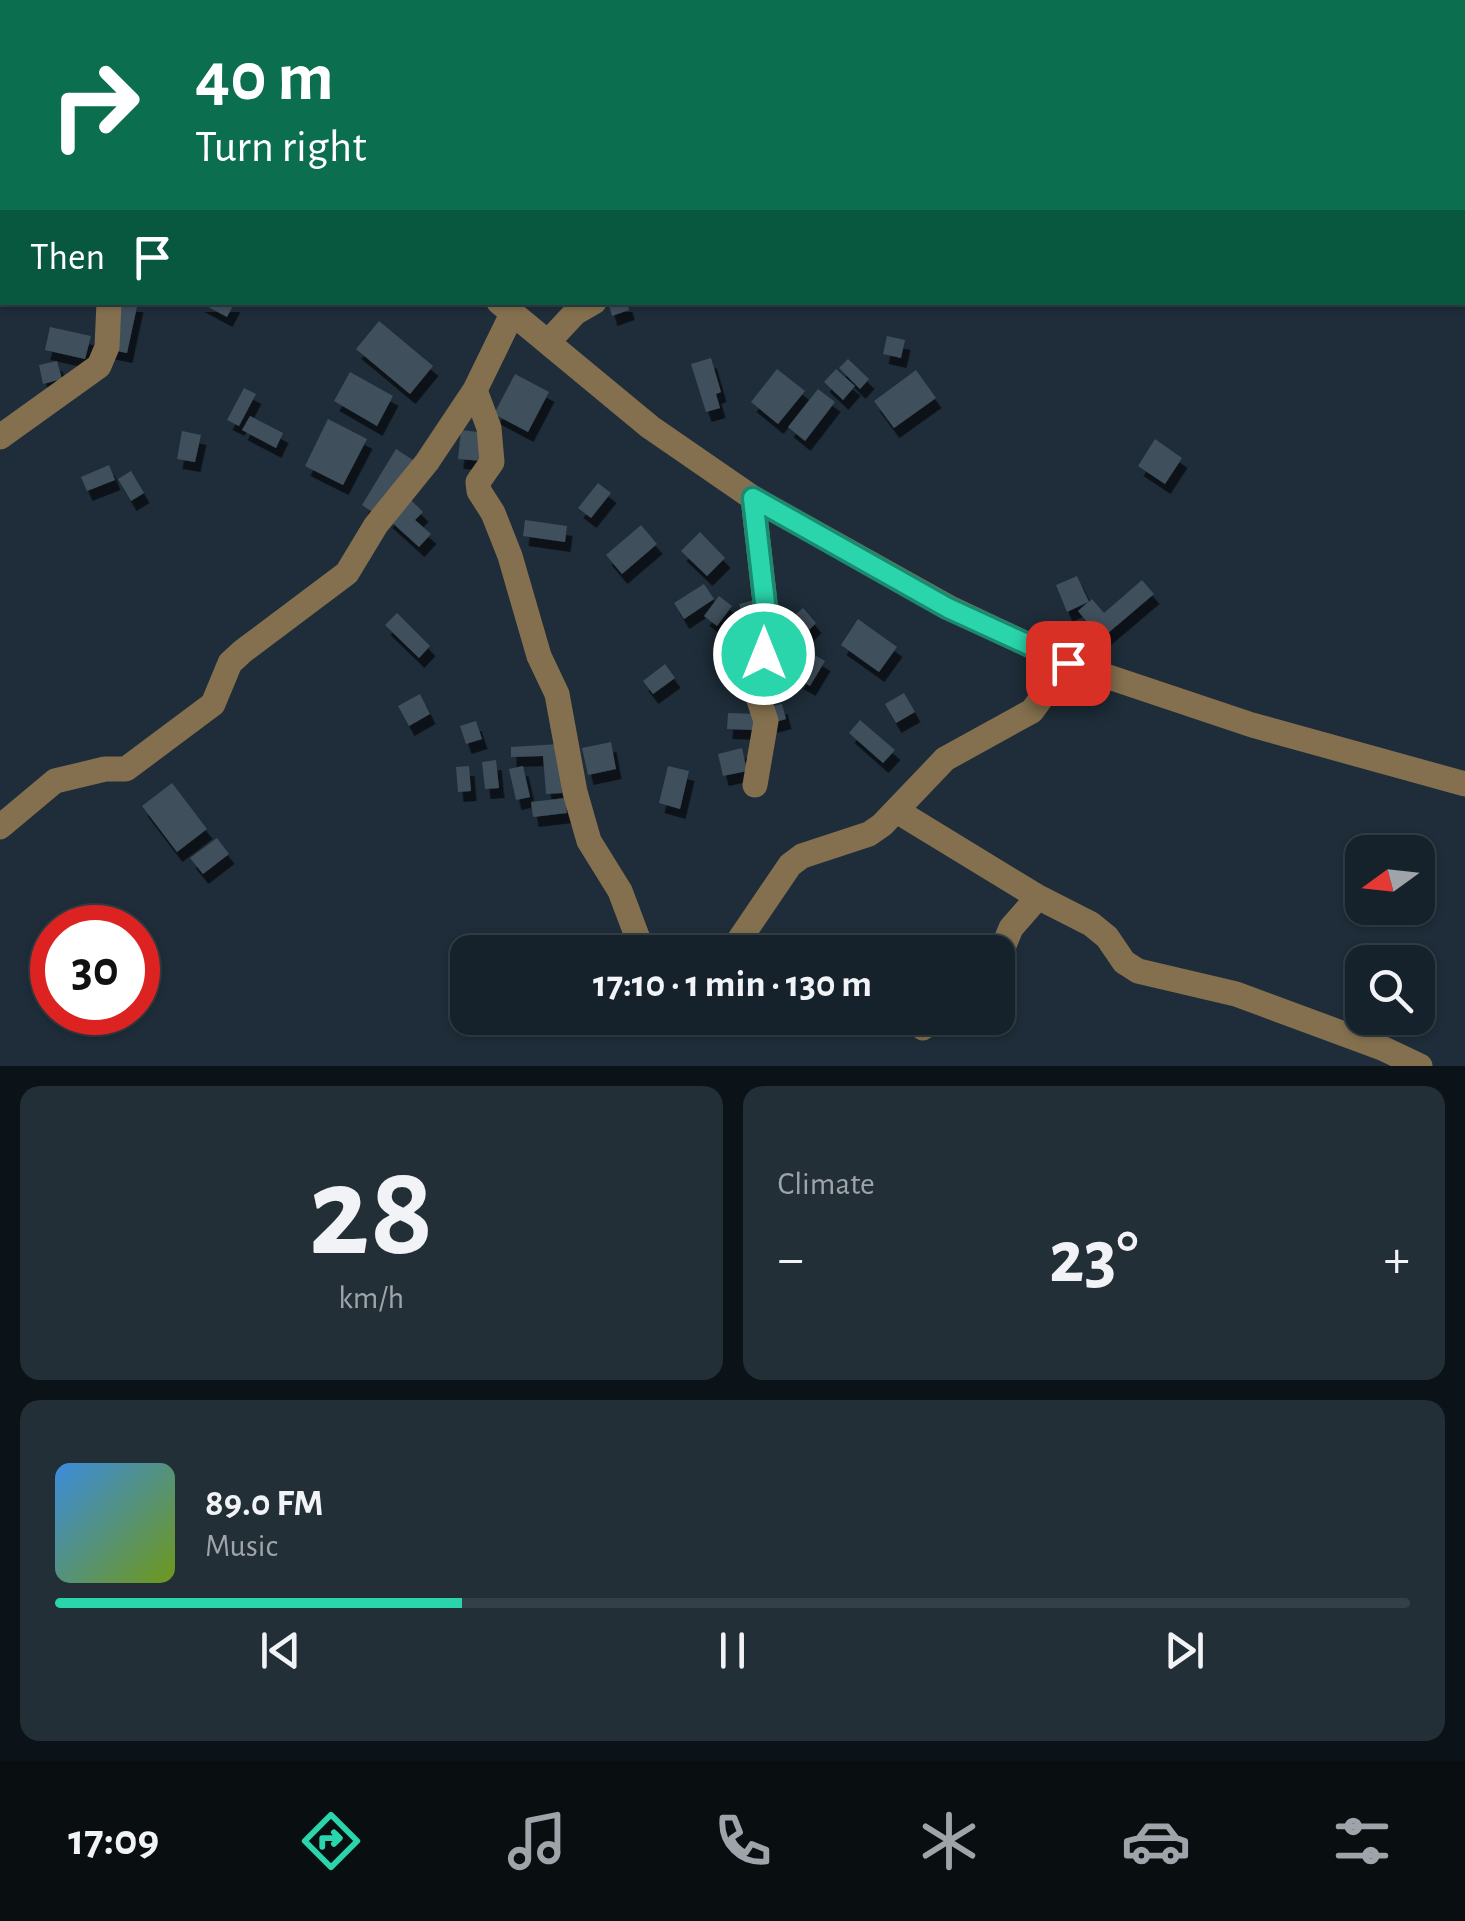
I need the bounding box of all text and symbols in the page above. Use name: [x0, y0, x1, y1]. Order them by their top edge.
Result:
icon: right: [30, 40, 160, 170]
text: 40 m: [195, 43, 334, 113]
text: Turn right: [195, 125, 367, 170]
icon: arrive: [125, 230, 180, 285]
text: Then: [30, 239, 105, 277]
position arrow: [712, 602, 816, 706]
pin: [1026, 621, 1111, 706]
icon: arrive: [1041, 636, 1096, 691]
north arrow: [1345, 835, 1435, 925]
map controls: [1345, 835, 1435, 1035]
speed limit sign: 30: [30, 905, 160, 1035]
button: search: [1345, 945, 1435, 1035]
text: 17:10 · 1 min · 130 m: [593, 966, 872, 1004]
text: 28: [309, 1149, 434, 1279]
text: Climate: [778, 1168, 875, 1200]
text: 23°: [1049, 1221, 1139, 1296]
text: −: [778, 1232, 804, 1287]
text: +: [1384, 1232, 1410, 1287]
text: km/h: [338, 1282, 404, 1314]
text: 89.0 FM: [205, 1485, 324, 1523]
text: Music: [205, 1530, 278, 1562]
icon: previous: [253, 1623, 308, 1678]
icon: pause: [705, 1623, 760, 1678]
icon: next: [1157, 1623, 1212, 1678]
icon: directions: [296, 1806, 366, 1876]
icon: music: [502, 1806, 572, 1876]
icon: phone: [708, 1806, 778, 1876]
icon: climate: [914, 1806, 984, 1876]
icon: car: [1121, 1806, 1191, 1876]
icon: filters: [1327, 1806, 1397, 1876]
text: 17:09: [68, 1818, 159, 1863]

